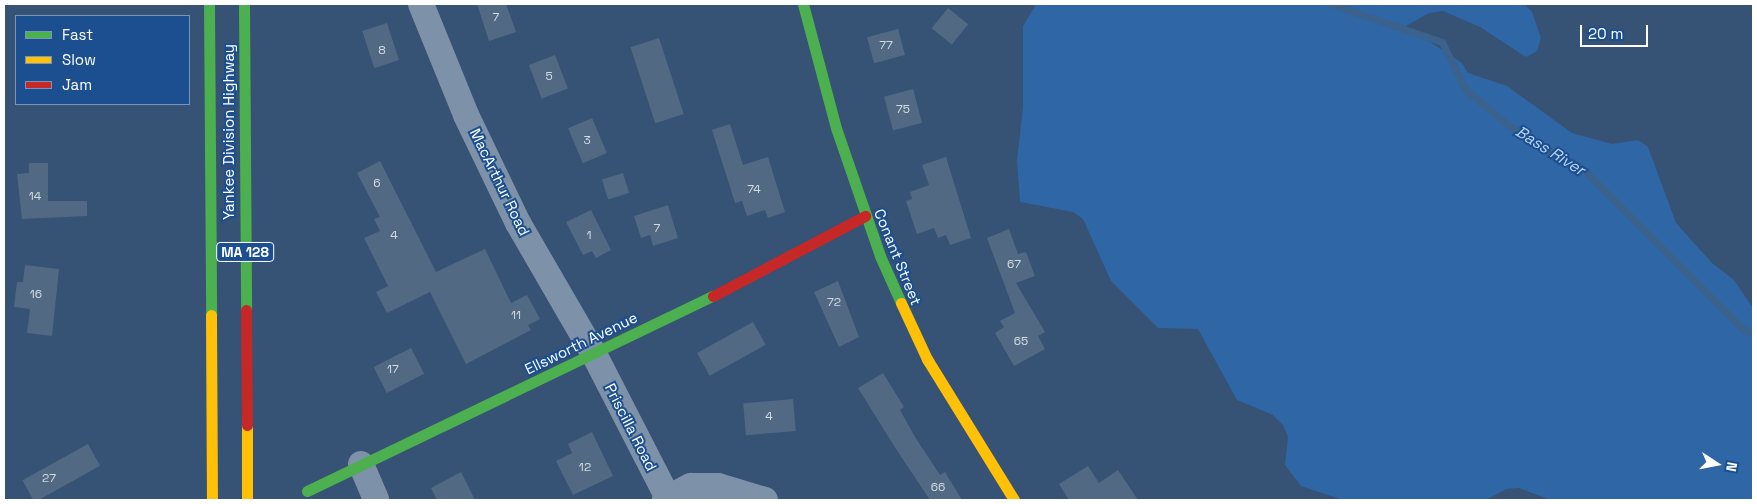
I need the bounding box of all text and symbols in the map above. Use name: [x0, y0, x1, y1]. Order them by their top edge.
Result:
house number: 7: [493, 11, 499, 25]
legend: [15, 15, 190, 105]
scale bar: [1582, 15, 1650, 47]
text: 20 m: [1588, 24, 1623, 43]
text: Fast: [62, 25, 93, 44]
house number: 77: [879, 39, 893, 53]
street label: Yankee Division Highway: [220, 44, 238, 220]
house number: 8: [378, 44, 386, 58]
text: Slow: [62, 50, 96, 69]
house number: 5: [545, 70, 553, 84]
text: Jam: [62, 75, 92, 94]
house number: 75: [896, 103, 910, 117]
water label: Bass River: [1512, 122, 1588, 180]
street label: MacArthur Road: [466, 125, 534, 239]
house number: 3: [583, 134, 591, 148]
house number: 6: [373, 177, 381, 191]
house number: 74: [747, 183, 761, 197]
house number: 14: [29, 190, 41, 204]
street label: Conant Street: [870, 206, 926, 308]
house number: 7: [654, 222, 660, 236]
house number: 4: [390, 229, 398, 243]
house number: 1: [586, 229, 592, 243]
road number: MA 128: [215, 240, 275, 264]
house number: 67: [1007, 258, 1021, 272]
house number: 16: [30, 288, 42, 302]
house number: 72: [827, 296, 841, 310]
street label: Ellsworth Avenue: [522, 308, 640, 378]
house number: 11: [511, 309, 521, 323]
house number: 65: [1014, 335, 1028, 349]
house number: 17: [387, 363, 399, 377]
street label: Priscilla Road: [601, 380, 661, 474]
house number: 4: [765, 410, 773, 424]
north arrow: [1692, 439, 1742, 489]
house number: 12: [579, 461, 591, 475]
text: N: [1722, 461, 1741, 473]
house number: 27: [42, 472, 56, 486]
house number: 66: [931, 481, 945, 495]

